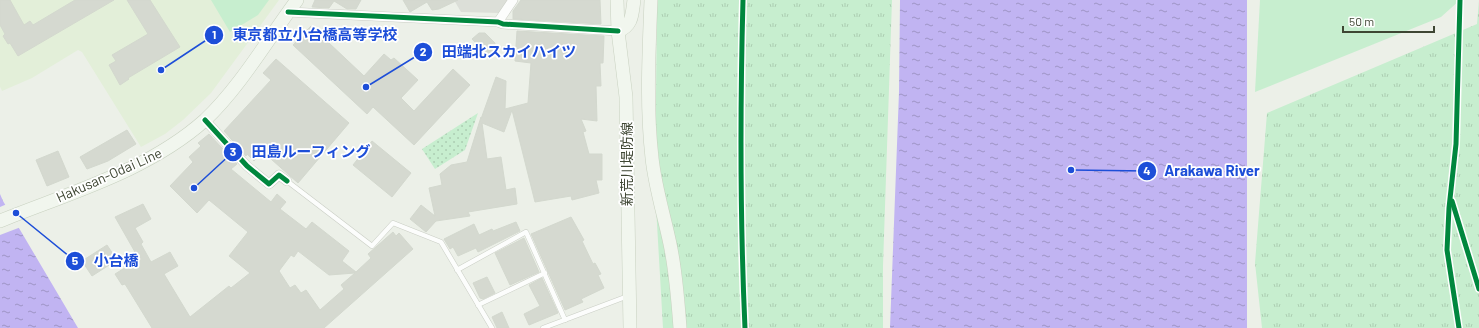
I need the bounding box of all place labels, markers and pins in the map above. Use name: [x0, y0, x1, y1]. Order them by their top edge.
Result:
callout: 東京都立小台橋高等学校: [204, 21, 405, 48]
callout: 田端北スカイハイツ: [413, 38, 584, 65]
callout: 田島ルーフィング: [223, 139, 379, 166]
callout: Arakawa River: [1137, 158, 1268, 185]
callout: 小台橋: [65, 248, 146, 275]

